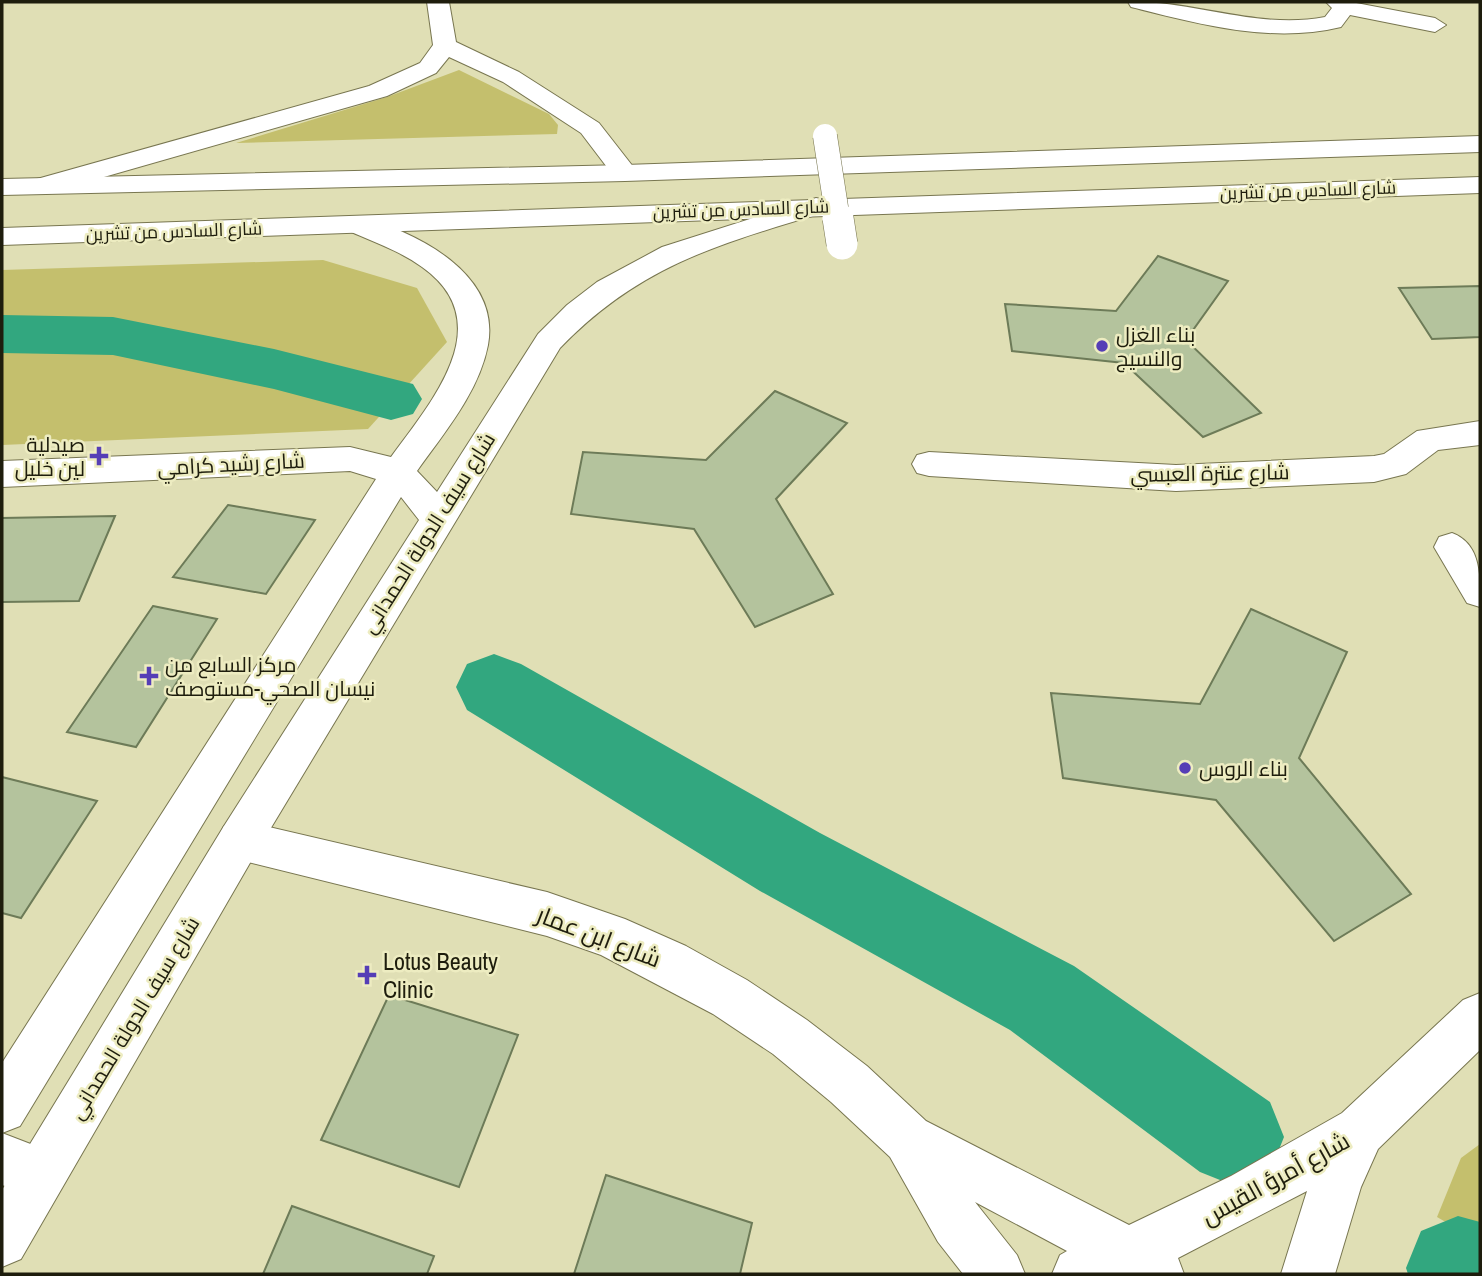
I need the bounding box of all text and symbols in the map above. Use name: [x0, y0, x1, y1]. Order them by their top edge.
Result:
street label: شارع السادس من تشرين: [1219, 174, 1397, 206]
street label: شارع السادس من تشرين: [652, 193, 830, 225]
street label: شارع السادس من تشرين: [85, 215, 263, 247]
place label: بناء الغزل والنسيج: [1116, 320, 1195, 373]
marker: بناء الغزل والنسيج: [1094, 338, 1110, 354]
street label: شارع سيف الدولة الحمداني: [354, 427, 503, 640]
place label: صيدلية لين خليل: [15, 430, 85, 483]
street label: شارع رشيد كرامي: [157, 446, 306, 484]
marker: صيدلية لين خليل: [91, 448, 107, 464]
street label: شارع عنترة العبسي: [1130, 457, 1290, 490]
place label: مركز السابع من نيسان الصحي-مستوصف: [165, 650, 375, 705]
marker: مركز السابع من نيسان الصحي-مستوصف: [139, 666, 159, 686]
place label: بناء الروس: [1199, 754, 1288, 783]
marker: بناء الروس: [1177, 760, 1193, 776]
street label: شارع ابن عمار: [530, 897, 666, 975]
street label: شارع سيف الدولة الحمداني: [62, 911, 208, 1126]
place label: Lotus Beauty Clinic: [383, 945, 498, 1005]
marker: Lotus Beauty Clinic: [357, 965, 377, 985]
street label: شارع أمرؤ القيس: [1195, 1124, 1355, 1233]

